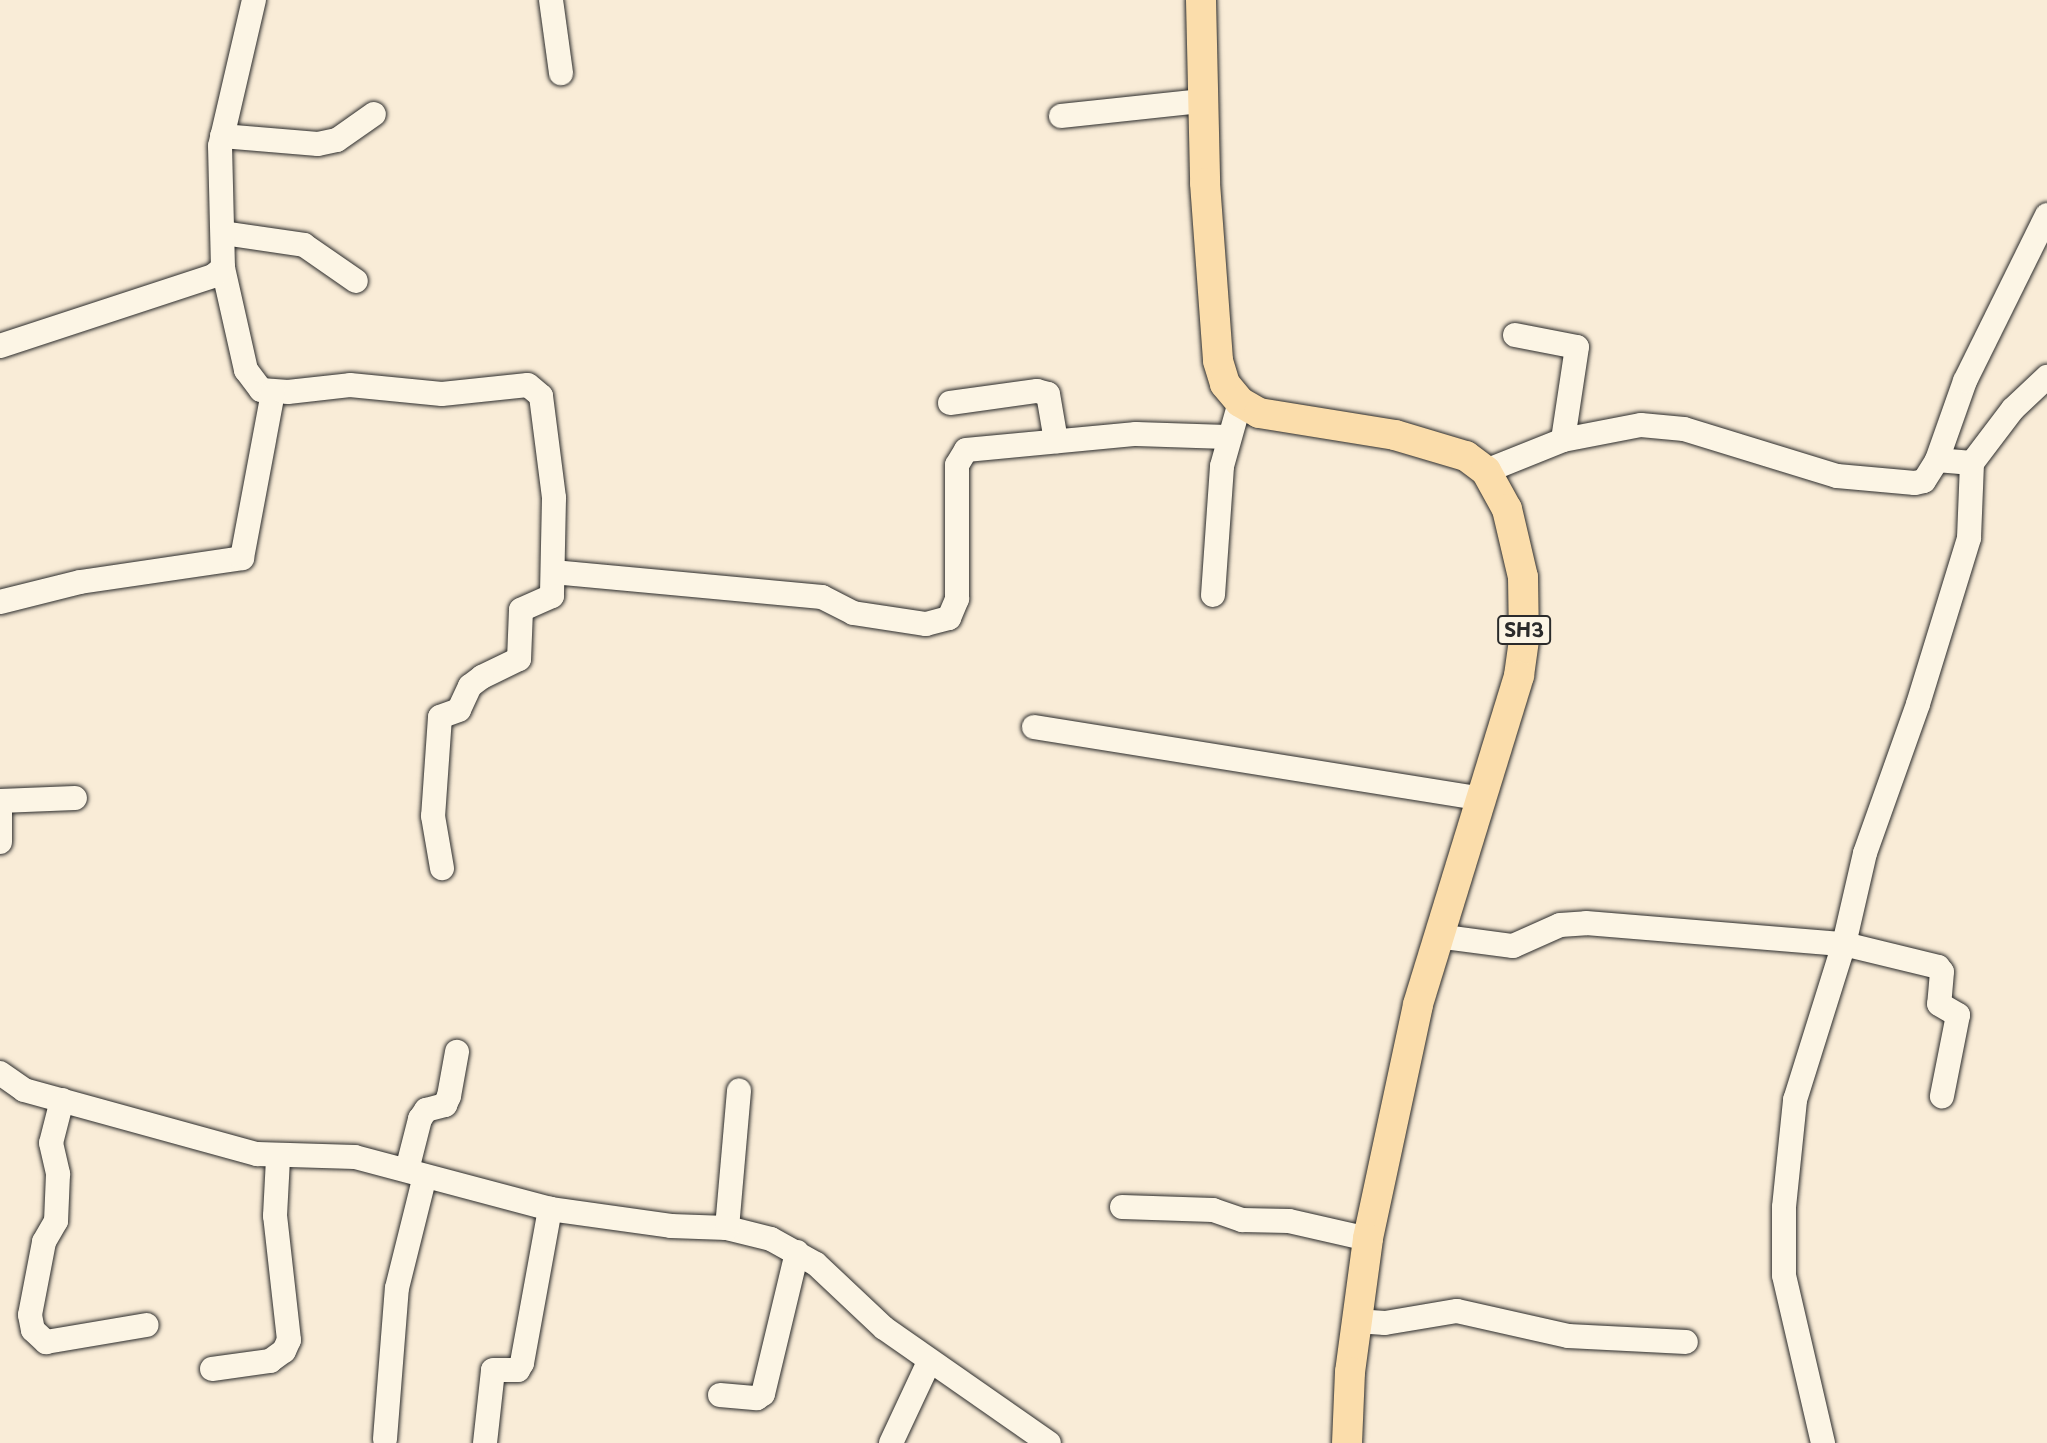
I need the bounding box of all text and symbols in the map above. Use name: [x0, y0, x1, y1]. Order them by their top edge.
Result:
road number: SH3: [1496, 614, 1552, 646]

